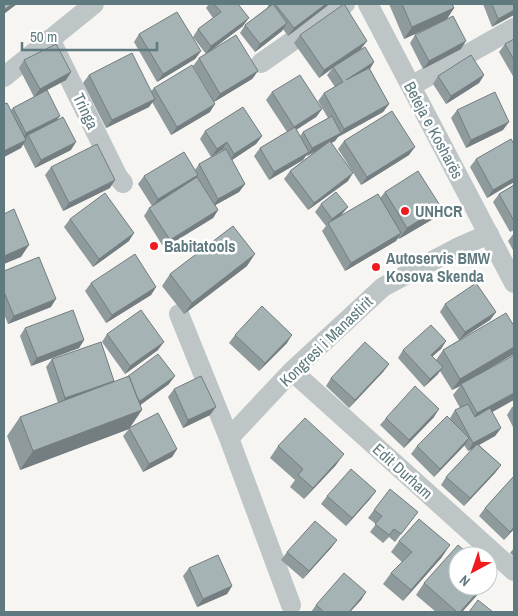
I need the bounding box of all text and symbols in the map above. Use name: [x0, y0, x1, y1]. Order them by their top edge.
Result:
scale bar: [22, 20, 158, 52]
text: 50 m: [30, 26, 57, 47]
street label: Beteja e Kosharës: [399, 78, 469, 182]
street label: Tringa: [68, 89, 104, 133]
place label: UNHCR: [415, 200, 463, 222]
marker: UNHCR: [399, 205, 411, 217]
place label: Babitatools: [164, 235, 235, 257]
marker: Babitatools: [148, 240, 160, 252]
place label: Autoservis BMW Kosova Skenda: [386, 247, 491, 287]
marker: Autoservis BMW Kosova Skenda: [370, 261, 382, 273]
street label: Kongresi i Manastirit: [275, 291, 378, 391]
street label: Edit Durham: [368, 438, 438, 504]
north arrow: [448, 546, 498, 596]
text: N: [456, 571, 474, 591]

